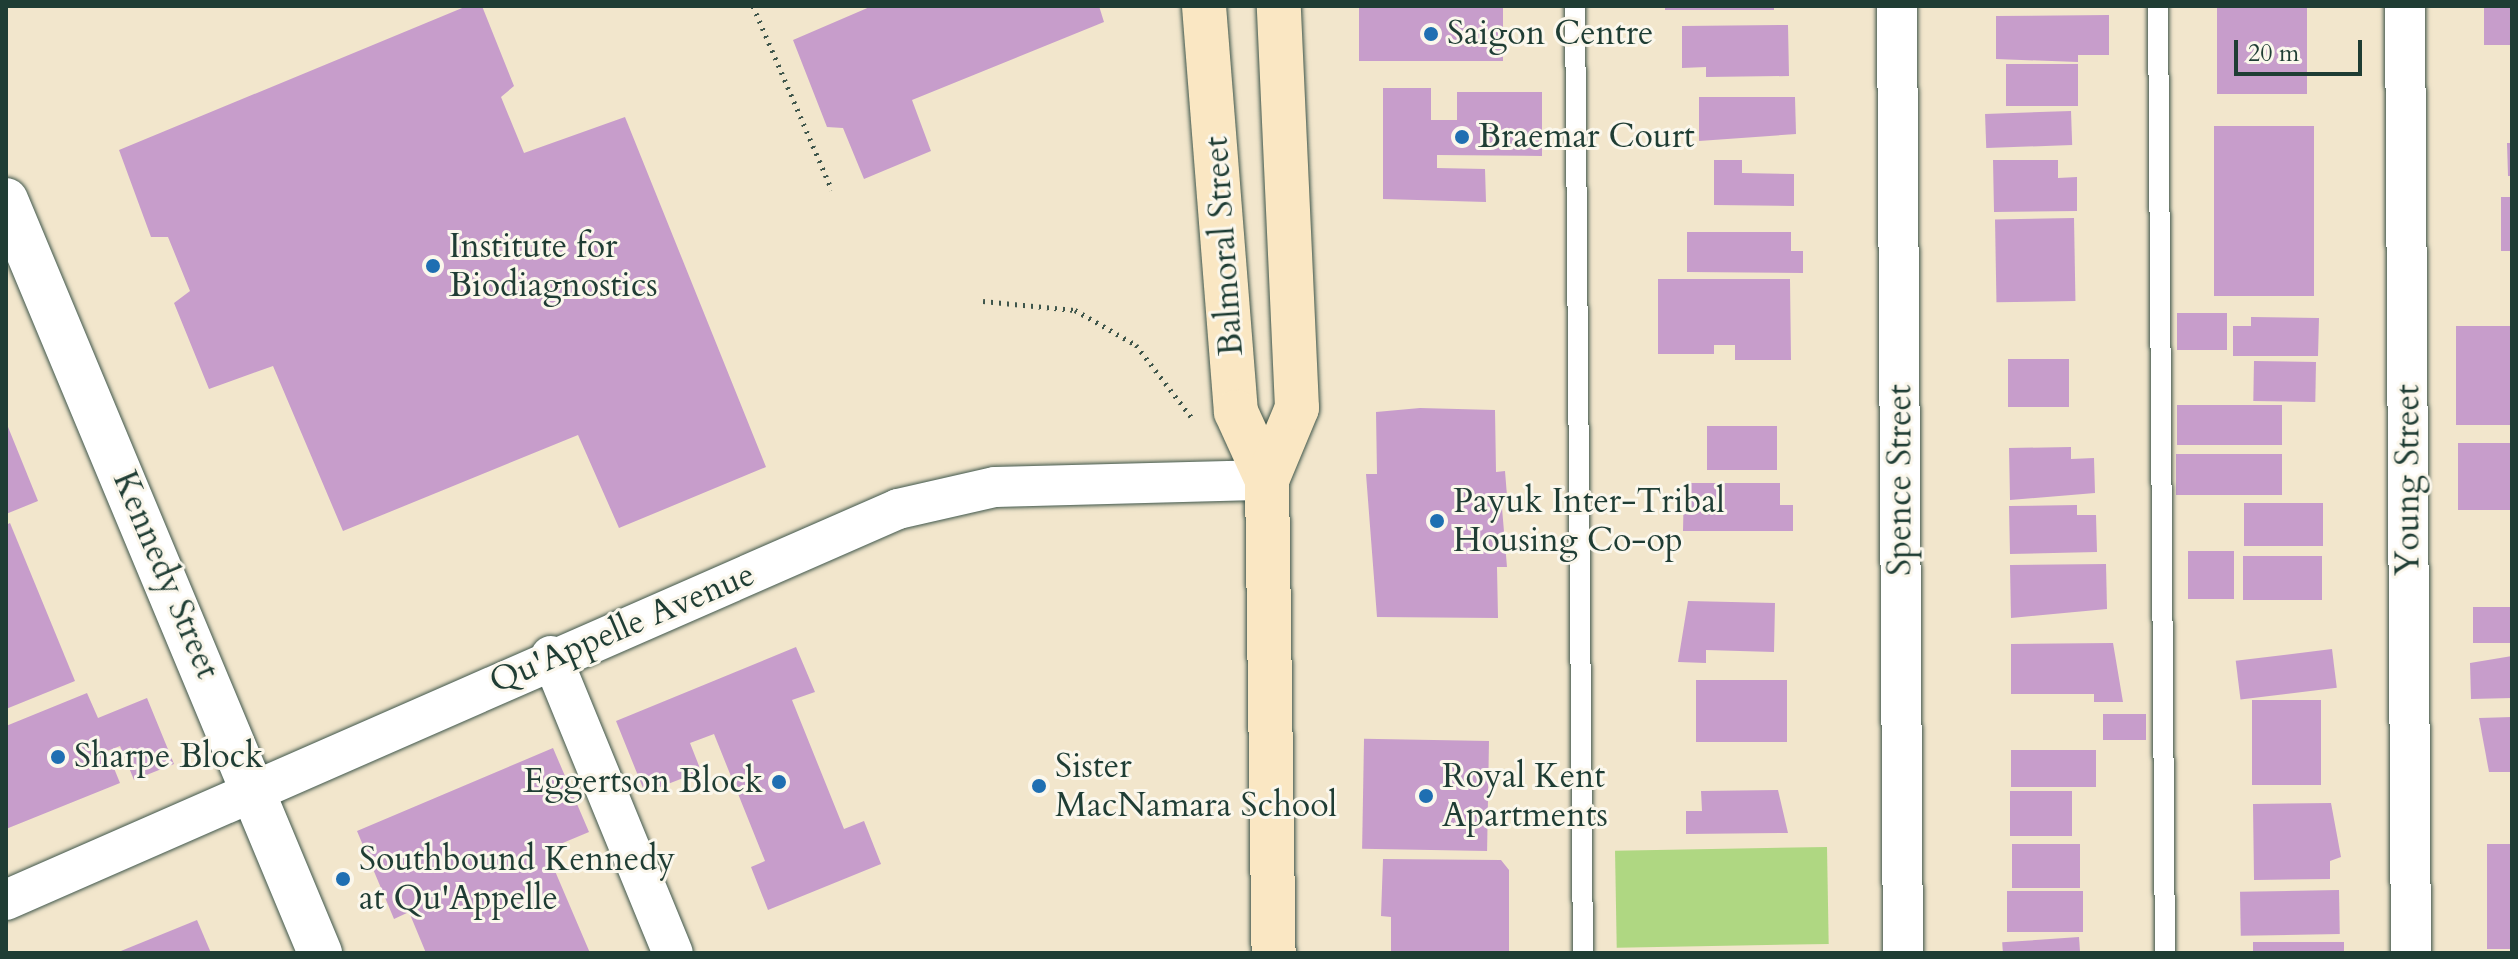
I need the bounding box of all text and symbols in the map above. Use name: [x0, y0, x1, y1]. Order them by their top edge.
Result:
place label: Saigon Centre: [1447, 14, 1654, 54]
scale bar: [2238, 24, 2366, 74]
marker: Saigon Centre: [1422, 25, 1440, 43]
text: 20 m: [2248, 37, 2299, 70]
place label: Braemar Court: [1478, 117, 1695, 157]
marker: Braemar Court: [1453, 128, 1471, 146]
street label: Balmoral Street: [1196, 135, 1252, 357]
place label: Institute for Biodiagnostics: [449, 226, 658, 306]
marker: Institute for Biodiagnostics: [424, 257, 442, 275]
street label: Spence Street: [1880, 384, 1920, 576]
street label: Young Street: [2388, 384, 2428, 576]
street label: Kennedy Street: [104, 465, 228, 685]
place label: Payuk Inter-Tribal Housing Co-op: [1453, 481, 1725, 560]
marker: Payuk Inter-Tribal Housing Co-op: [1428, 512, 1446, 530]
street label: Qu'Appelle Avenue: [483, 554, 761, 702]
place label: Sharpe Block: [74, 737, 263, 777]
place label: Sister MacNamara School: [1055, 746, 1337, 826]
marker: Sharpe Block: [49, 748, 67, 766]
place label: Royal Kent Apartments: [1442, 756, 1608, 836]
place label: Eggertson Block: [523, 762, 763, 802]
marker: Eggertson Block: [770, 773, 788, 791]
marker: Sister MacNamara School: [1030, 777, 1048, 795]
marker: Royal Kent Apartments: [1417, 787, 1435, 805]
place label: Southbound Kennedy at Qu'Appelle: [359, 839, 675, 918]
marker: Southbound Kennedy at Qu'Appelle: [334, 870, 352, 888]

